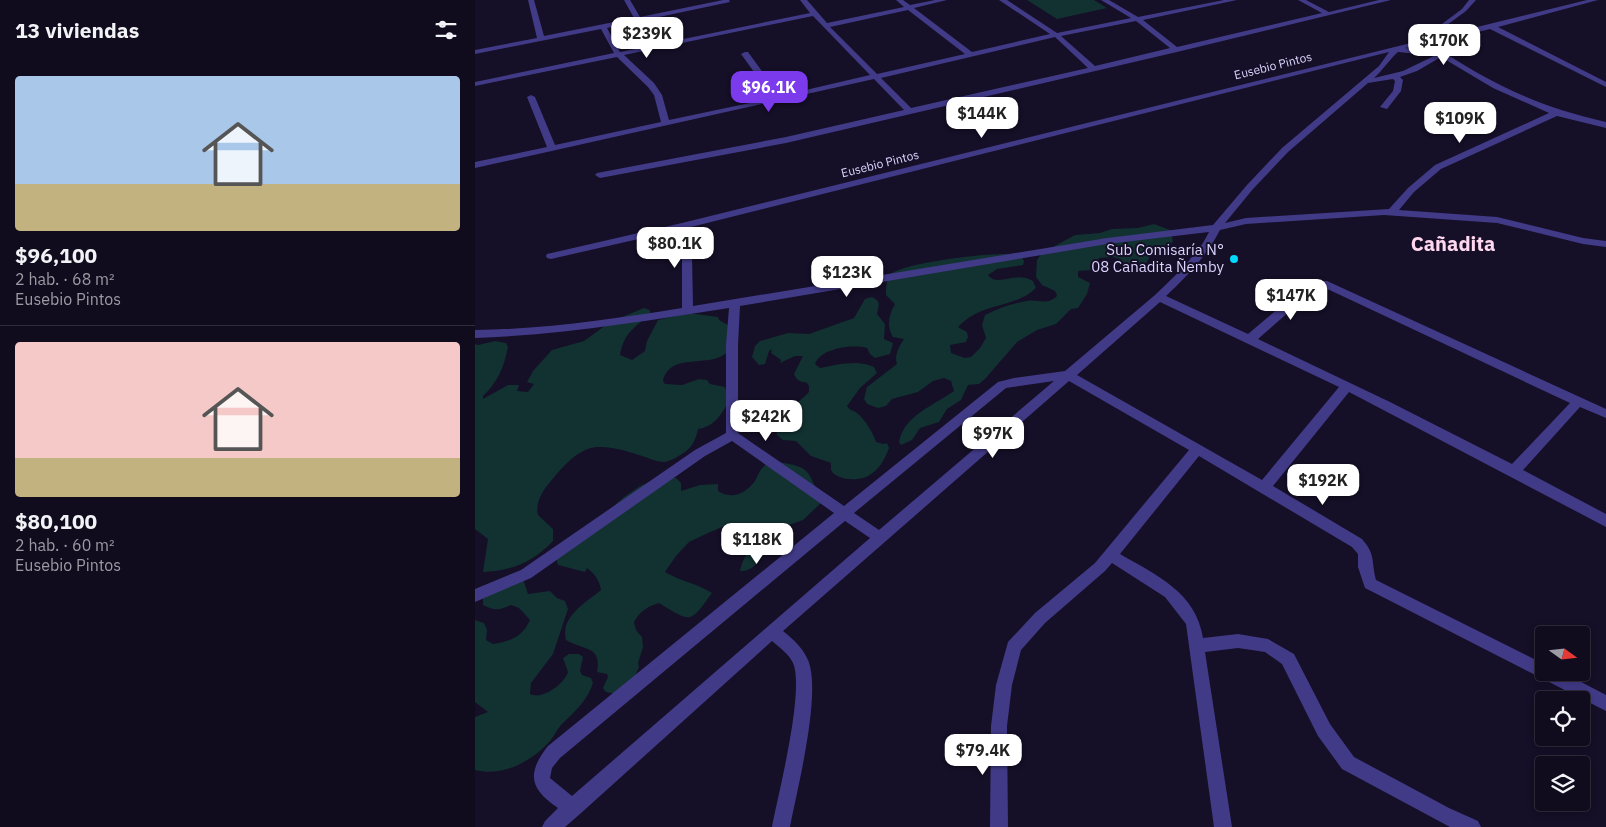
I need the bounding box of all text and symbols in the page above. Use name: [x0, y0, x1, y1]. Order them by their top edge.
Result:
text: 13 viviendas: [15, 16, 139, 44]
icon: filters: [432, 16, 460, 44]
pin: $239K: [612, 17, 682, 59]
text: $239K: [622, 23, 672, 43]
pin: $170K: [1409, 23, 1479, 66]
text: $170K: [1419, 30, 1469, 50]
street label: Eusebio Pintos: [1232, 49, 1313, 82]
pin: $96.1K: [728, 70, 810, 113]
text: $96.1K: [742, 77, 796, 97]
pin: $144K: [947, 96, 1017, 139]
pin: $109K: [1425, 102, 1495, 144]
text: $144K: [957, 103, 1007, 123]
text: $109K: [1435, 108, 1485, 128]
icon: home: [193, 109, 283, 199]
street label: Eusebio Pintos: [839, 147, 920, 180]
pin: $80.1K: [634, 226, 716, 269]
district label: Cañadita: [1411, 230, 1495, 257]
text: $80.1K: [648, 233, 702, 253]
place label: Sub Comisaría N° 08 Cañadita Ñemby: [1091, 240, 1225, 276]
text: $96,100: [15, 241, 97, 269]
marker: Sub Comisaría N° 08 Cañadita Ñemby: [1228, 253, 1240, 265]
pin: $123K: [812, 256, 882, 298]
text: $123K: [822, 262, 872, 282]
text: 2 hab. · 68 m²: [15, 269, 115, 289]
pin: $147K: [1256, 278, 1326, 321]
text: $147K: [1266, 285, 1316, 305]
text: Eusebio Pintos: [15, 289, 121, 309]
icon: home: [193, 374, 283, 464]
pin: $242K: [731, 400, 801, 442]
text: $242K: [741, 406, 791, 426]
pin: $97K: [963, 416, 1023, 459]
text: $97K: [973, 423, 1013, 443]
pin: $192K: [1288, 464, 1358, 506]
text: $192K: [1298, 470, 1348, 490]
text: $80,100: [15, 507, 97, 535]
pin: $118K: [722, 522, 792, 565]
text: $118K: [732, 529, 782, 549]
text: 2 hab. · 60 m²: [15, 535, 115, 555]
text: Eusebio Pintos: [15, 555, 121, 575]
north arrow: [1535, 626, 1590, 681]
map controls: [1535, 626, 1590, 811]
button: locate: [1535, 691, 1590, 746]
pin: $79.4K: [942, 734, 1024, 776]
text: $79.4K: [956, 740, 1010, 760]
button: layers: [1535, 756, 1590, 811]

